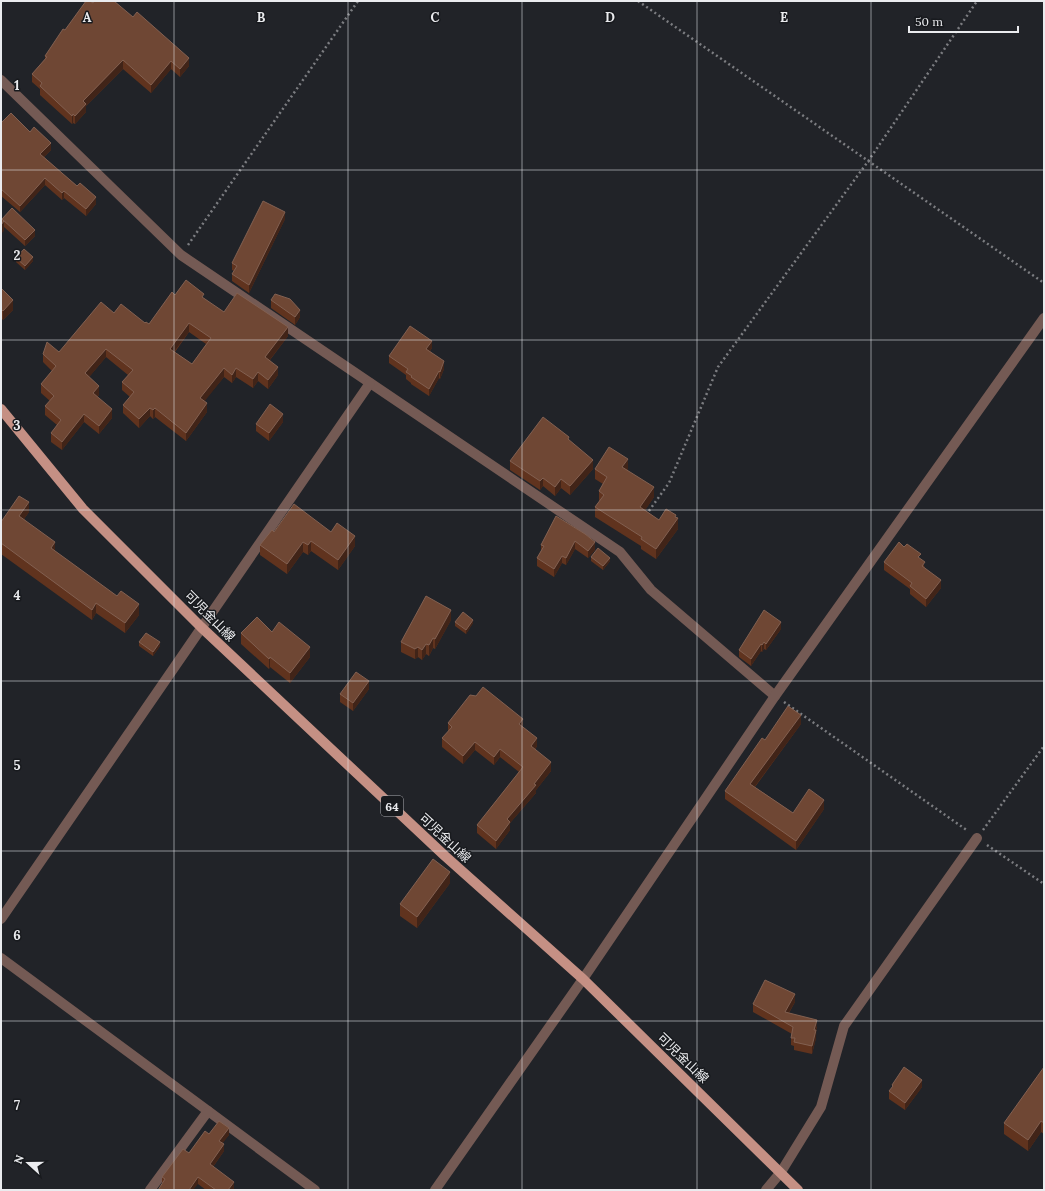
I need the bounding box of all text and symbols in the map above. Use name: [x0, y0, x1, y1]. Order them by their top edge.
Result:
scale bar: [909, 8, 1018, 34]
text: A: [83, 9, 92, 26]
text: B: [257, 9, 266, 26]
text: C: [431, 9, 440, 26]
text: D: [605, 9, 615, 26]
text: E: [780, 9, 788, 26]
text: 50 m: [915, 14, 943, 29]
text: 1: [14, 77, 20, 94]
text: 2: [14, 247, 21, 264]
text: 3: [13, 417, 21, 434]
text: 4: [13, 587, 21, 604]
street label: 可児金山線: [181, 587, 239, 645]
text: 5: [13, 757, 21, 774]
road number: 64: [381, 796, 403, 816]
street label: 可児金山線: [415, 810, 475, 866]
text: 6: [13, 927, 21, 944]
street label: 可児金山線: [654, 1029, 712, 1087]
text: 7: [14, 1097, 20, 1114]
north arrow: [8, 1143, 48, 1183]
text: N: [11, 1152, 27, 1166]

